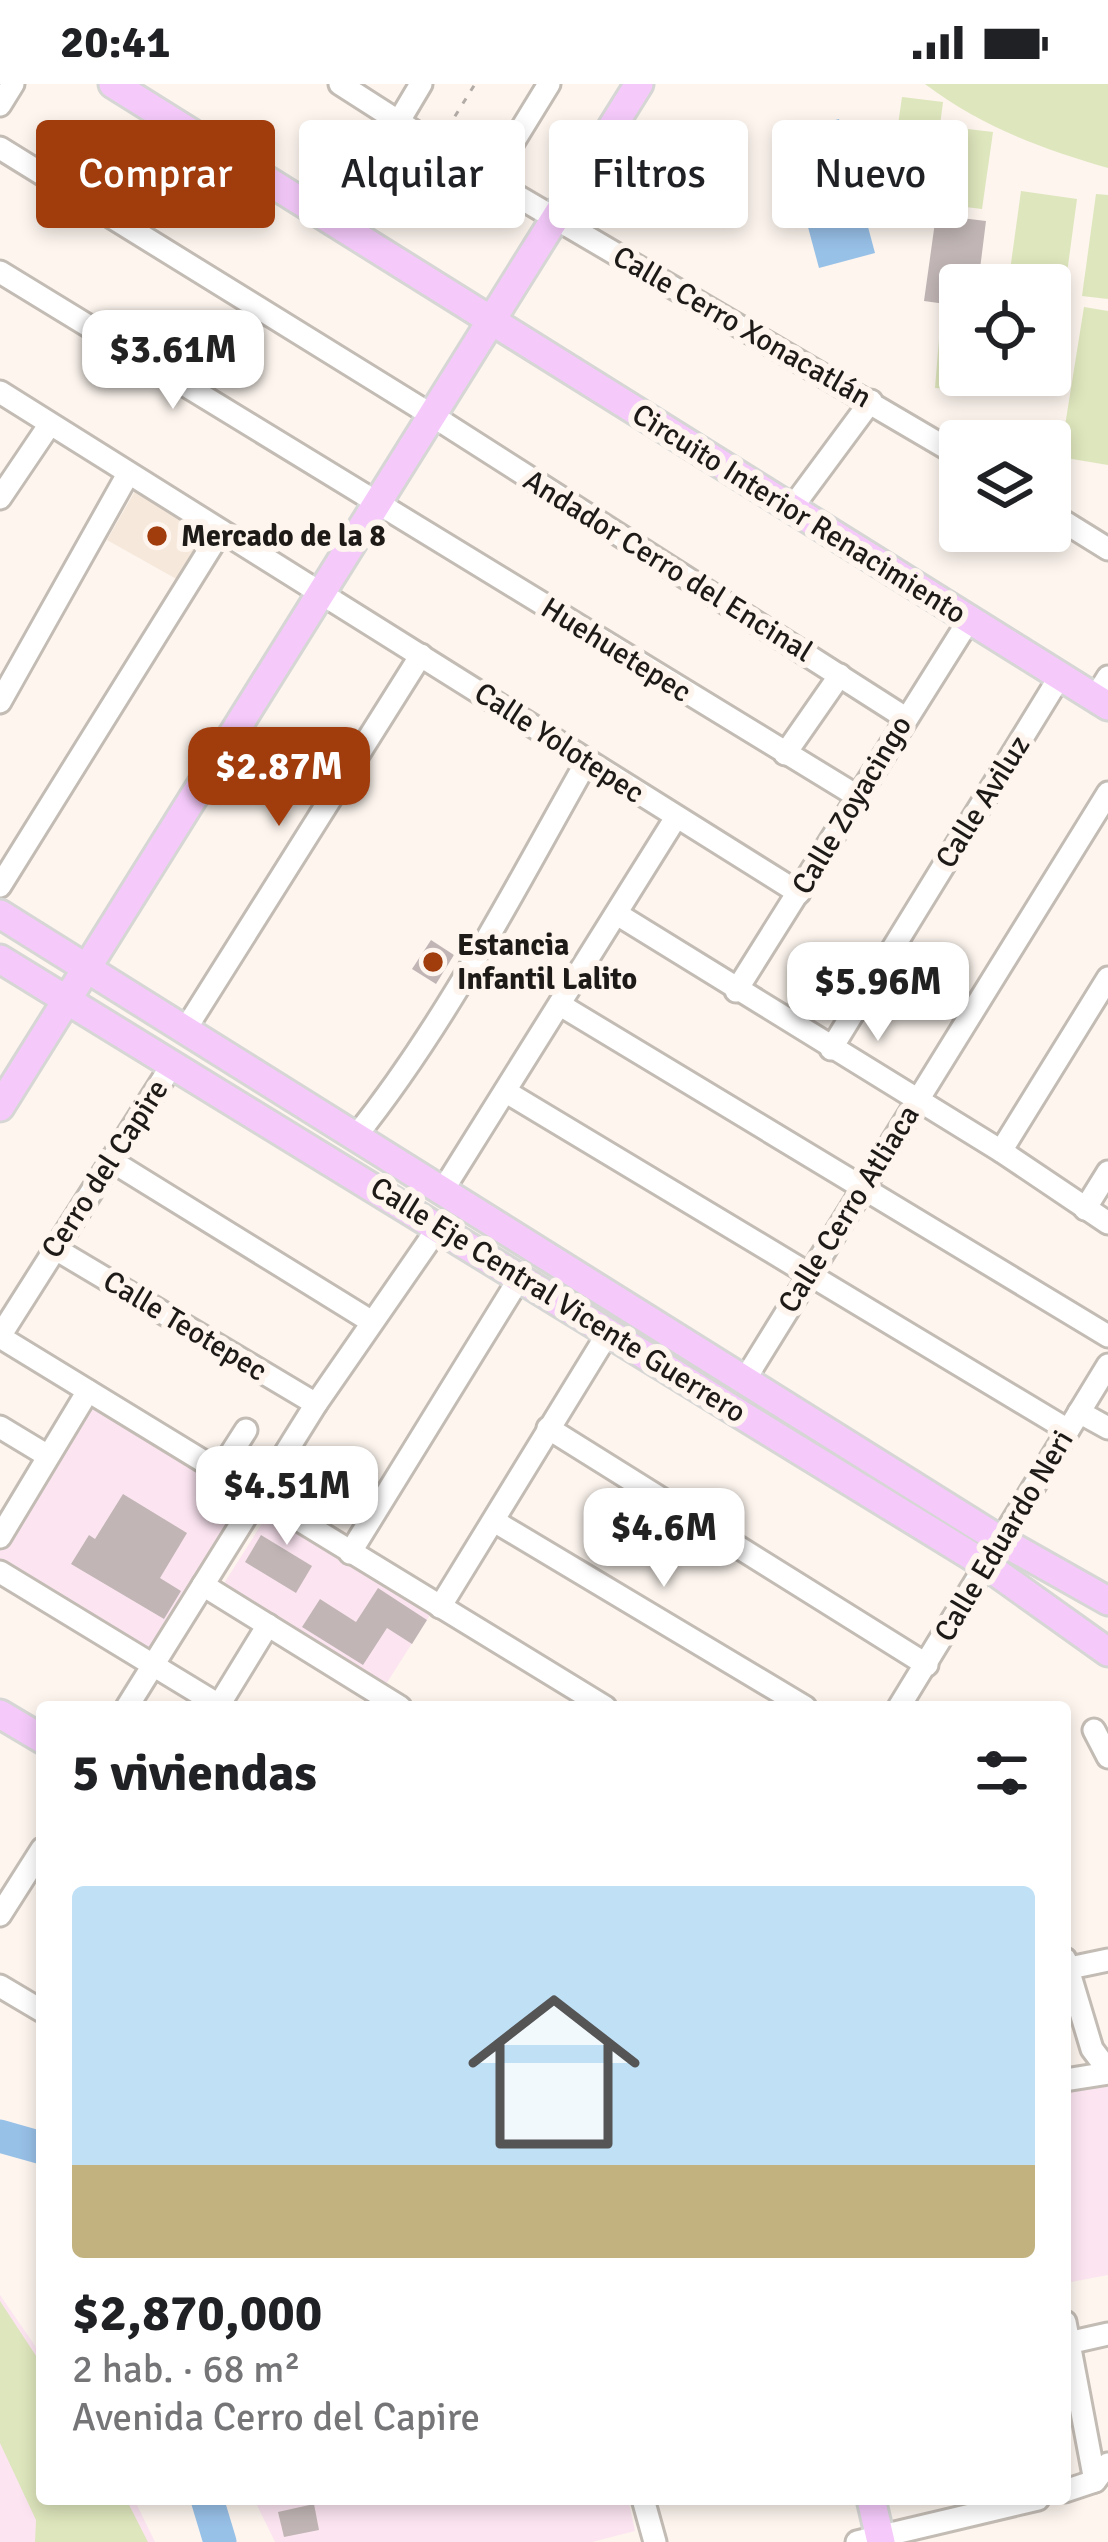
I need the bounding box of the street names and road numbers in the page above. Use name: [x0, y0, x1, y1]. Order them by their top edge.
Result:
street label: Calle Cerro Xonacatlán: [606, 238, 878, 416]
street label: Circuito Interior Renacimiento: [625, 396, 973, 632]
street label: Andador Cerro del Encinal: [517, 462, 819, 670]
street label: Huehuetepec: [534, 589, 698, 711]
street label: Calle Yolotepec: [467, 674, 651, 812]
street label: Calle Zoyacingo: [784, 709, 920, 901]
street label: Calle Aviluz: [928, 729, 1038, 875]
street label: Cerro del Capire: [34, 1073, 176, 1265]
street label: Calle Cerro Atliaca: [770, 1098, 928, 1320]
street label: Calle Eje Central Vicente Guerrero: [363, 1169, 753, 1431]
street label: Calle Teotepec: [96, 1263, 274, 1389]
street label: Calle Eduardo Neri: [926, 1424, 1082, 1648]

